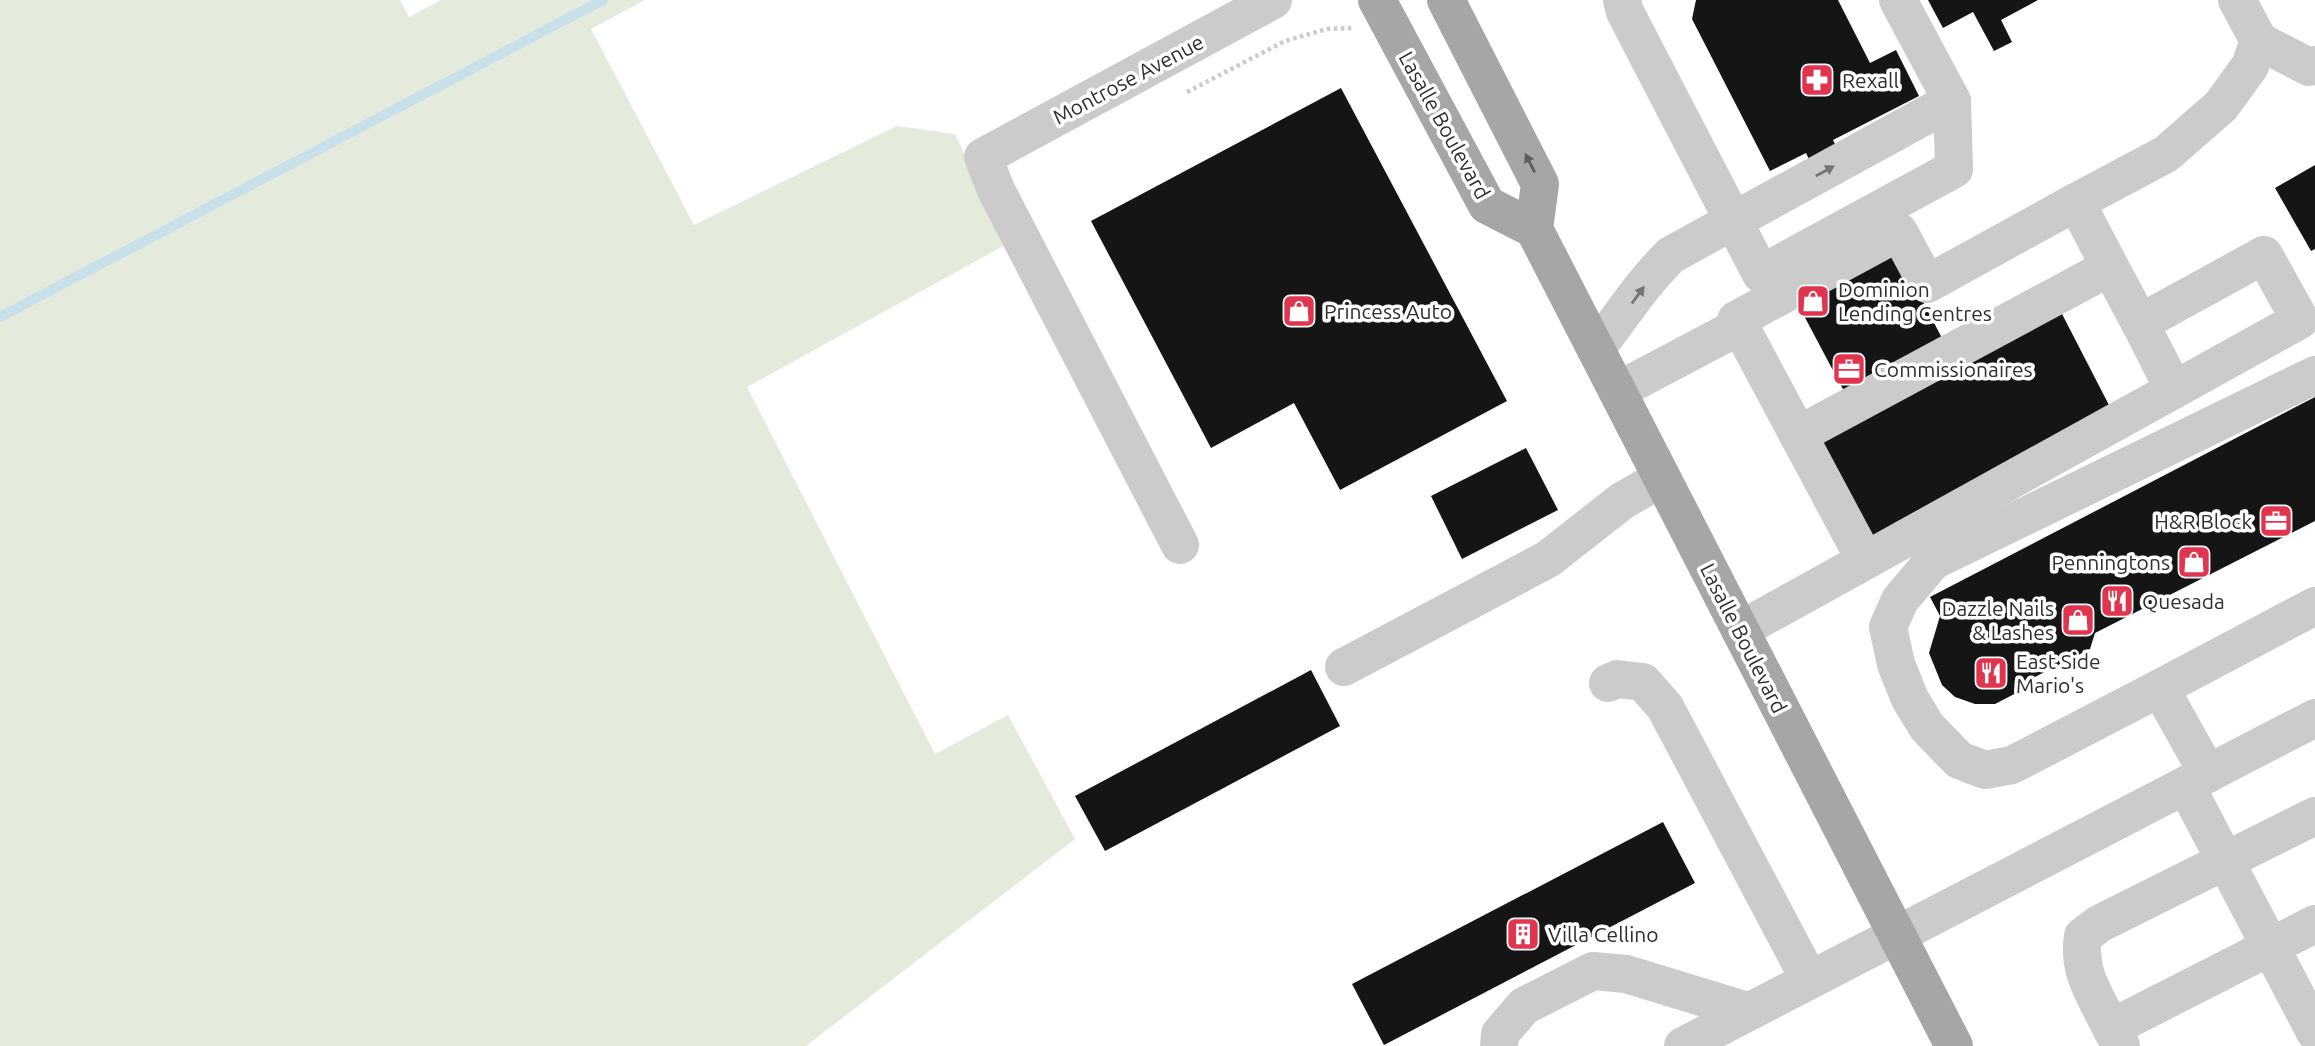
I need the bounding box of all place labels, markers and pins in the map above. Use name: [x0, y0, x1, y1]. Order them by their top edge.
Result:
pharmacy icon: Rexall: [1798, 61, 1836, 99]
place label: Rexall: [1842, 68, 1899, 92]
place label: Dominion Lending Centres: [1838, 277, 1992, 325]
shop icon: Dominion Lending Centres: [1794, 282, 1832, 320]
shop icon: Princess Auto: [1280, 292, 1318, 330]
place label: Princess Auto: [1324, 299, 1452, 323]
office icon: Commissionaires: [1830, 350, 1868, 388]
place label: Commissionaires: [1874, 357, 2033, 381]
office icon: H&R Block: [2257, 502, 2295, 540]
place label: H&R Block: [2154, 509, 2252, 533]
shop icon: Penningtons: [2175, 543, 2213, 581]
place label: Penningtons: [2052, 550, 2170, 574]
restaurant icon: Quesada: [2098, 582, 2136, 620]
place label: Quesada: [2142, 589, 2225, 613]
place label: Dazzle Nails & Lashes: [1942, 596, 2054, 644]
shop icon: Dazzle Nails & Lashes: [2059, 601, 2097, 639]
place label: East Side Mario's: [2016, 649, 2101, 697]
restaurant icon: East Side Mario's: [1972, 654, 2010, 692]
building icon: Villa Cellino: [1504, 915, 1542, 953]
place label: Villa Cellino: [1548, 922, 1659, 946]

